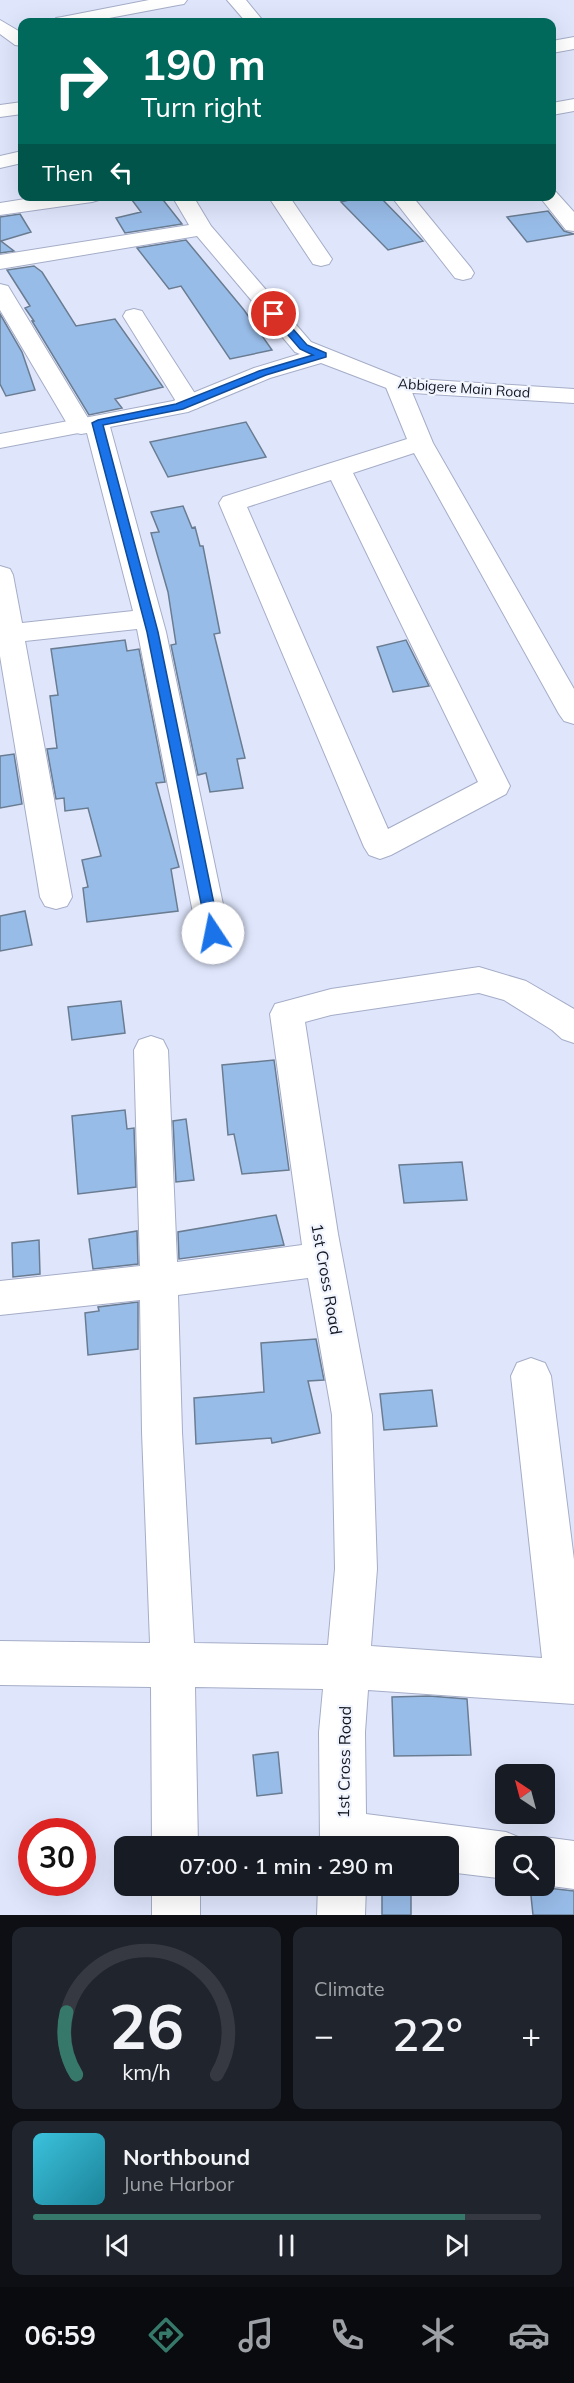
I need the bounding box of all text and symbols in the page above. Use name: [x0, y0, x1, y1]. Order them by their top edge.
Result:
text: 190 m: [141, 38, 266, 91]
icon: right: [42, 42, 120, 120]
text: Turn right: [141, 90, 261, 124]
icon: left: [105, 156, 138, 189]
text: Then: [42, 159, 93, 187]
pin: [248, 288, 299, 339]
icon: arrive: [257, 297, 290, 330]
street label: Abbigere Main Road: [397, 374, 531, 402]
position arrow: [181, 901, 245, 965]
street label: 1st Cross Road: [307, 1222, 347, 1336]
street label: 1st Cross Road: [333, 1706, 355, 1818]
north arrow: [495, 1764, 555, 1824]
map controls: [495, 1764, 555, 1896]
speed limit sign: 30: [18, 1818, 96, 1896]
button: search: [495, 1836, 555, 1896]
text: 07:00 · 1 min · 290 m: [179, 1852, 394, 1880]
text: Climate: [314, 1976, 385, 2001]
text: 26: [109, 1986, 184, 2065]
text: 22°: [392, 2006, 463, 2062]
text: −: [314, 2014, 334, 2055]
text: +: [521, 2014, 541, 2055]
text: km/h: [122, 2058, 171, 2085]
text: Northbound: [123, 2143, 250, 2171]
text: June Harbor: [123, 2171, 234, 2196]
icon: previous: [101, 2229, 134, 2262]
icon: pause: [270, 2229, 303, 2262]
icon: next: [440, 2229, 473, 2262]
icon: directions: [145, 2314, 187, 2356]
icon: music: [235, 2314, 277, 2356]
icon: phone: [326, 2314, 368, 2356]
icon: climate: [417, 2314, 459, 2356]
icon: car: [508, 2314, 550, 2356]
text: 06:59: [24, 2318, 96, 2352]

